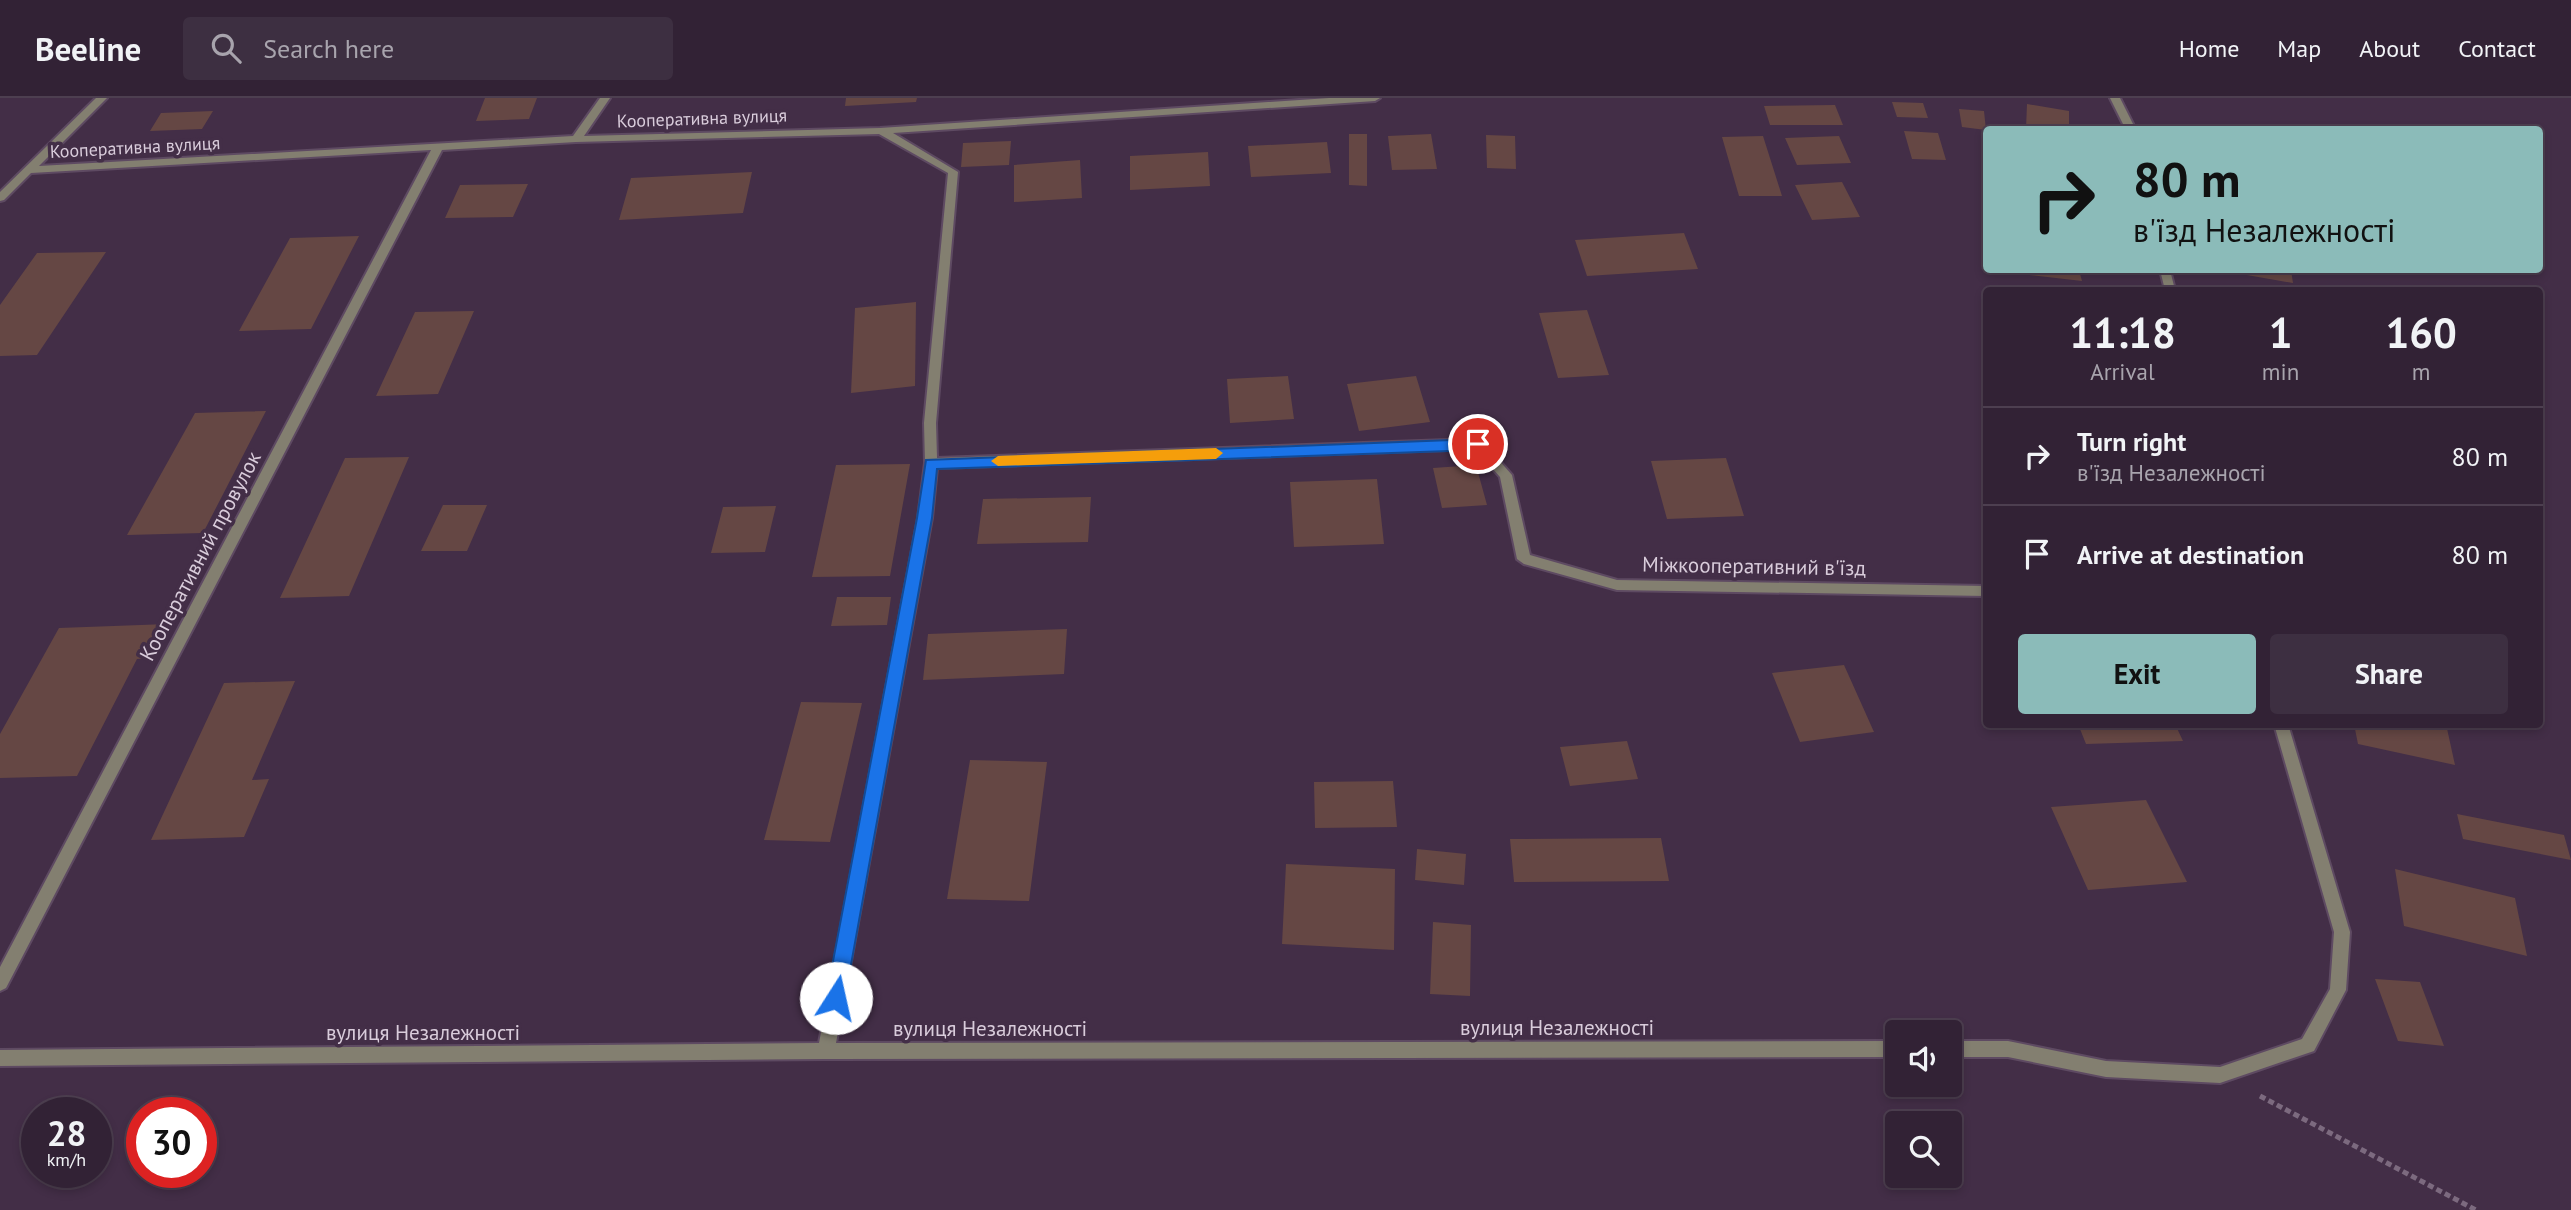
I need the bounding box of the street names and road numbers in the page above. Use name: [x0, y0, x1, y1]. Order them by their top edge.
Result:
street label: Кооперативна вулиця: [616, 104, 788, 132]
street label: Кооперативна вулиця: [49, 131, 221, 163]
street label: Кооперативний провулок: [133, 447, 267, 665]
street label: Міжкооперативний в'їзд: [1642, 551, 1866, 581]
street label: вулиця Незалежності: [1460, 1014, 1654, 1041]
street label: вулиця Незалежності: [893, 1015, 1087, 1042]
street label: вулиця Незалежності: [326, 1019, 520, 1046]

